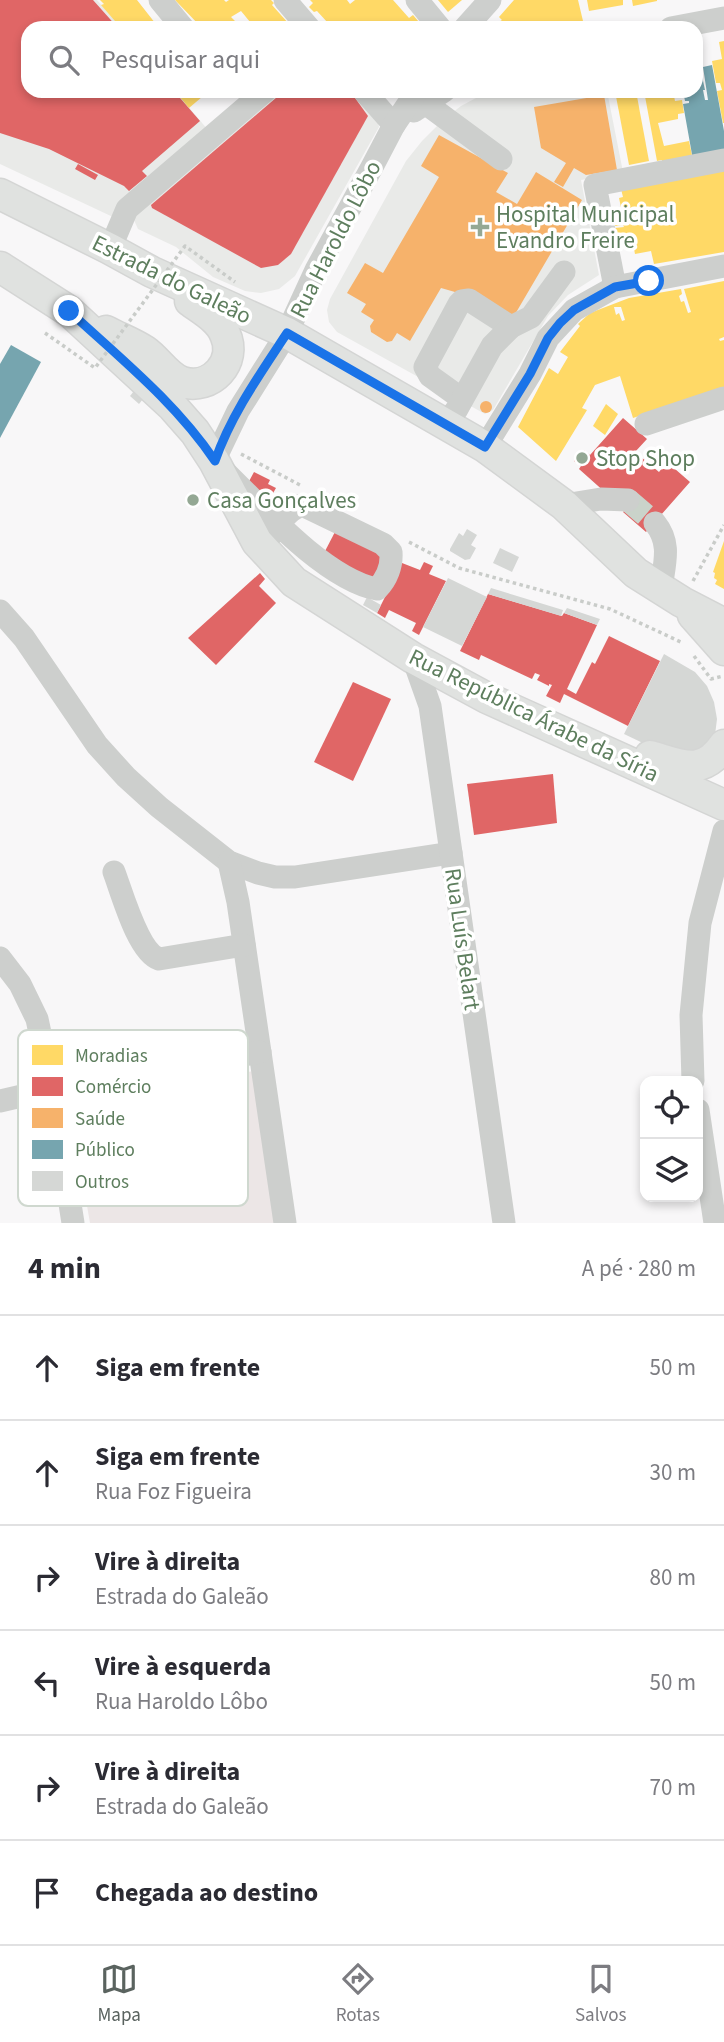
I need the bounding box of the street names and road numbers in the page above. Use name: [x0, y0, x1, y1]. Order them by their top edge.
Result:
street label: Rua Haroldo Lôbo: [282, 155, 389, 324]
street label: Estrada do Galeão: [86, 227, 257, 332]
street label: Rua República Árabe da Síria: [403, 640, 664, 790]
street label: Rua Luís Belart: [436, 866, 489, 1013]

